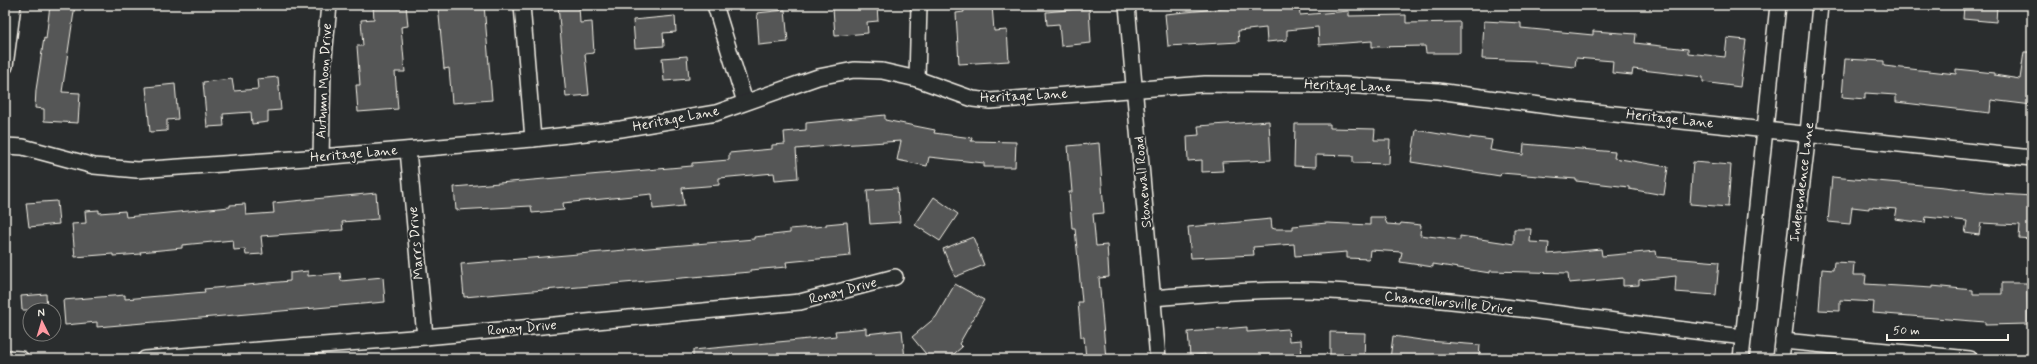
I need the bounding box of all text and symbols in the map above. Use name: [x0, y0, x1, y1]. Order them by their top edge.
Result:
street label: Autumn Moon Drive: [312, 23, 336, 139]
street label: Heritage Lane: [1304, 75, 1393, 97]
street label: Heritage Lane: [980, 85, 1069, 107]
street label: Heritage Lane: [631, 102, 721, 136]
street label: Heritage Lane: [1625, 105, 1715, 133]
street label: Independence Lane: [1786, 121, 1818, 243]
street label: Stonewall Road: [1130, 135, 1156, 229]
street label: Heritage Lane: [309, 141, 399, 167]
street label: Marrs Drive: [404, 206, 428, 280]
street label: Ronay Drive: [807, 273, 879, 309]
street label: Chancellorsville Drive: [1383, 287, 1515, 319]
north arrow: [22, 302, 62, 342]
text: N: [37, 306, 45, 320]
street label: Ronay Drive: [487, 316, 557, 340]
scale bar: [1887, 316, 2008, 342]
text: 50 m: [1893, 323, 1920, 339]

